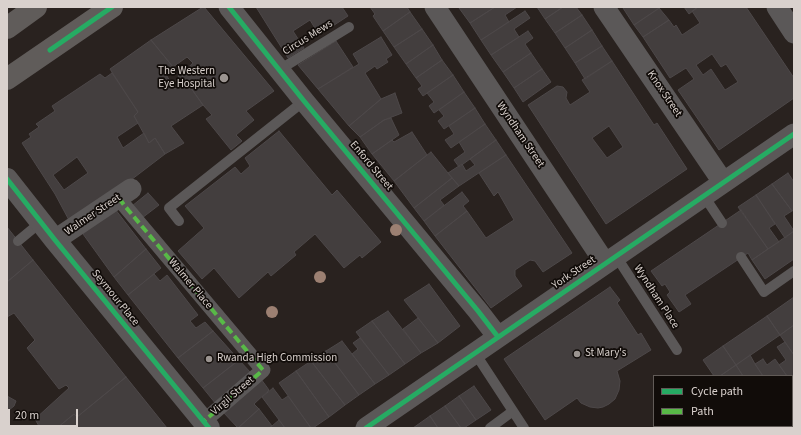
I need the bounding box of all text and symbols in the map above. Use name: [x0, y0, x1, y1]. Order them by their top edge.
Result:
street label: Circus Mews: [281, 17, 335, 59]
place label: The Western Eye Hospital: [158, 65, 215, 91]
street label: Knox Street: [644, 68, 684, 120]
marker: The Western Eye Hospital: [218, 72, 230, 84]
street label: Wyndham Street: [493, 100, 547, 170]
street label: Enford Street: [347, 139, 395, 193]
street label: Walmer Street: [62, 191, 124, 239]
street label: York Street: [550, 254, 598, 292]
street label: Walmer Place: [165, 256, 215, 312]
street label: Wyndham Place: [630, 263, 682, 331]
street label: Seymour Place: [88, 267, 142, 329]
place label: St Mary's: [585, 347, 626, 361]
marker: St Mary's: [572, 349, 582, 359]
place label: Rwanda High Commission: [217, 352, 337, 366]
marker: Rwanda High Commission: [204, 354, 214, 364]
street label: Virgil Street: [209, 374, 257, 418]
legend: [653, 375, 793, 427]
text: Cycle path: [691, 383, 743, 400]
scale bar: [10, 401, 80, 427]
text: Path: [691, 403, 714, 420]
text: 20 m: [15, 407, 39, 424]

